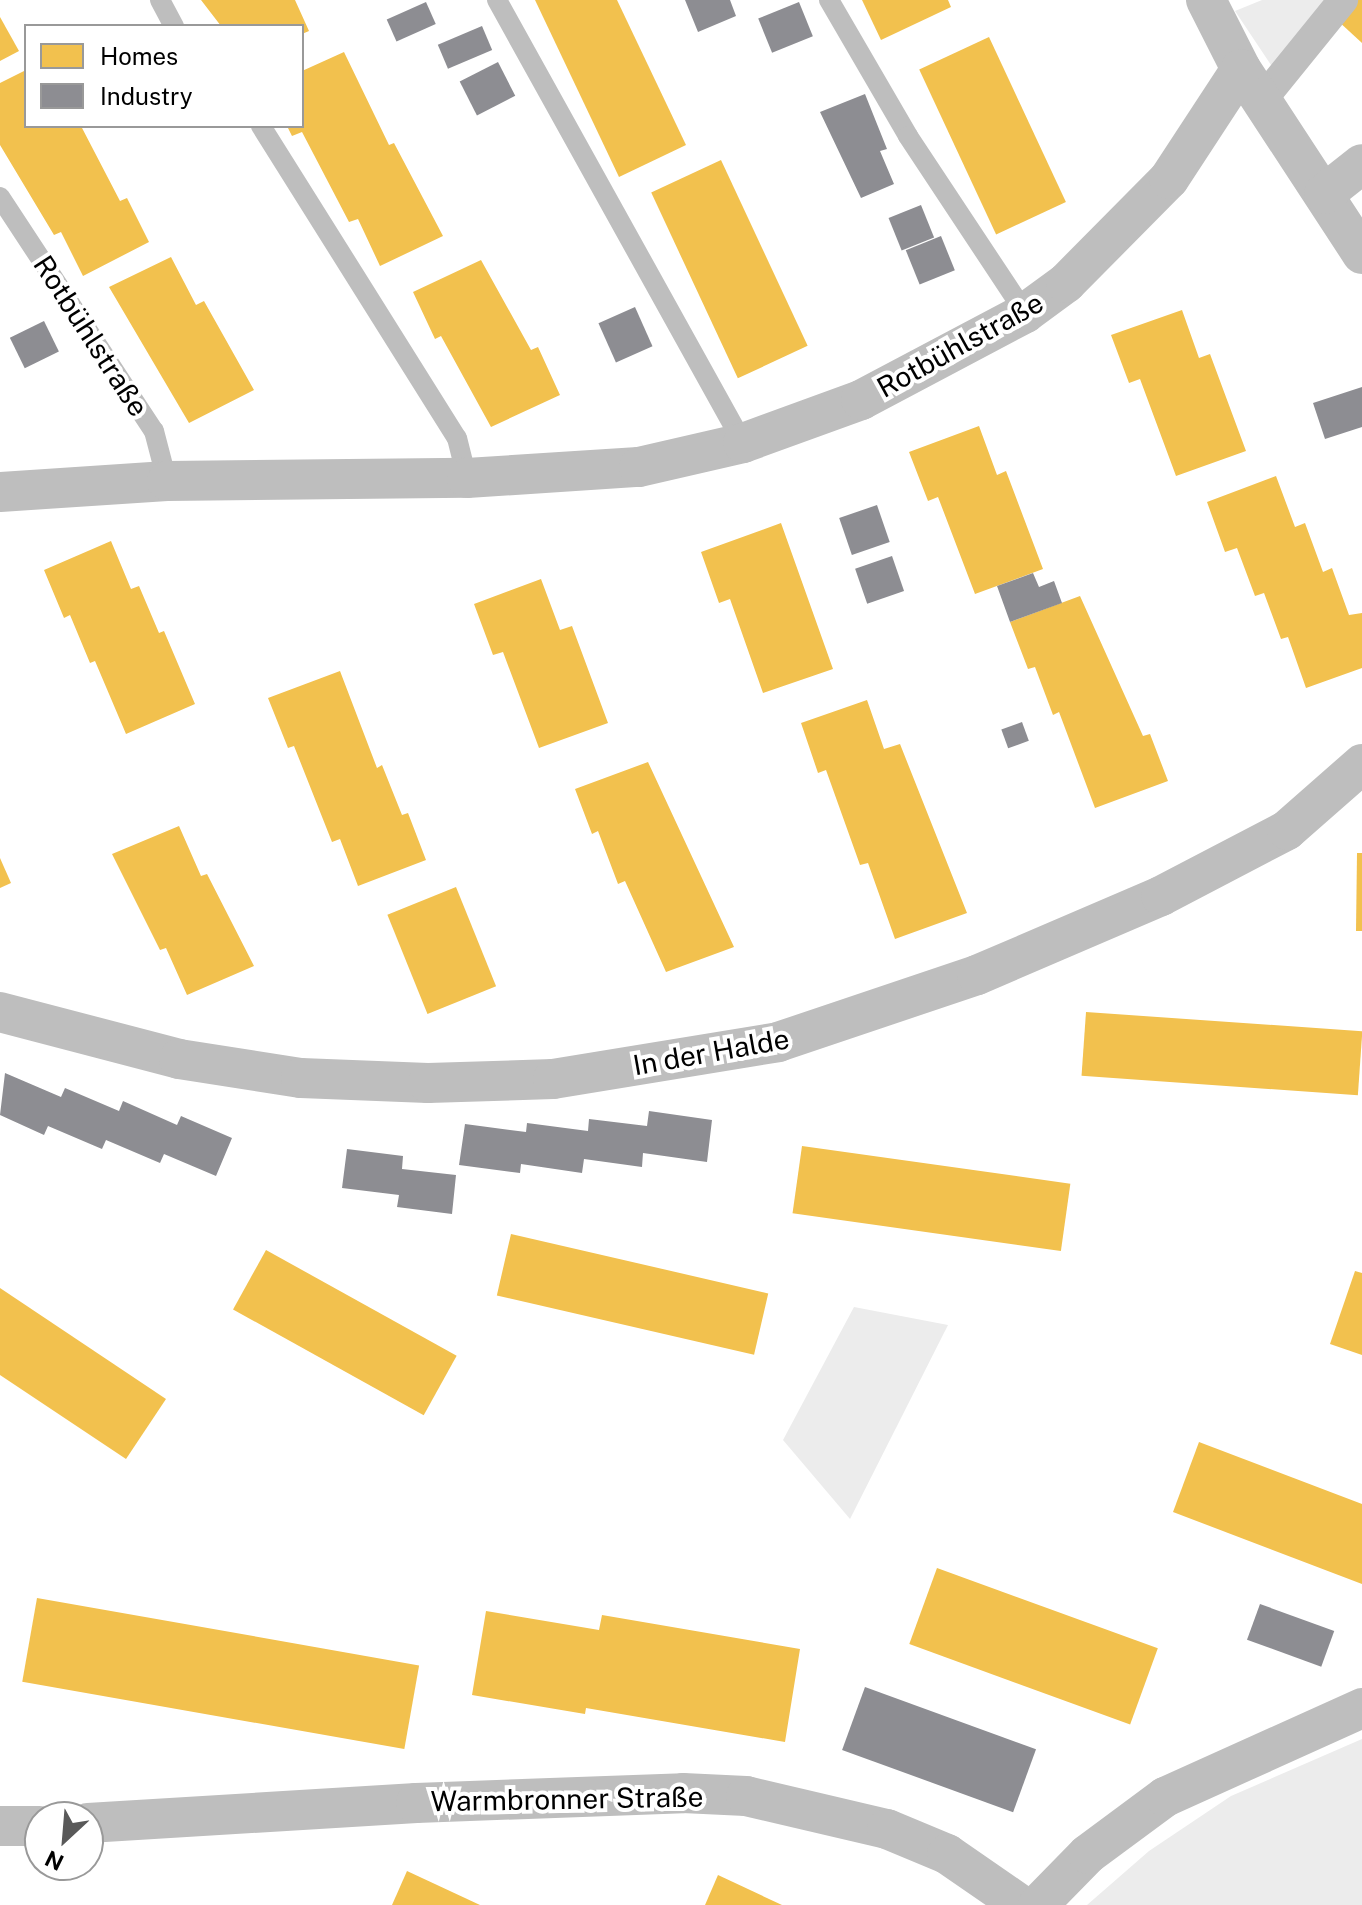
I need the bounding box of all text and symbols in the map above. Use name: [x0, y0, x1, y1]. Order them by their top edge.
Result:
legend: [24, 24, 304, 128]
text: Homes: [100, 42, 178, 70]
text: Industry: [100, 82, 193, 110]
street label: Rotbühlstraße: [27, 249, 155, 423]
street label: Rotbühlstraße: [871, 285, 1049, 405]
street label: In der Halde: [630, 1022, 792, 1082]
street label: Warmbronner Straße: [430, 1780, 704, 1818]
north arrow: [24, 1801, 104, 1881]
text: N: [41, 1845, 68, 1876]

